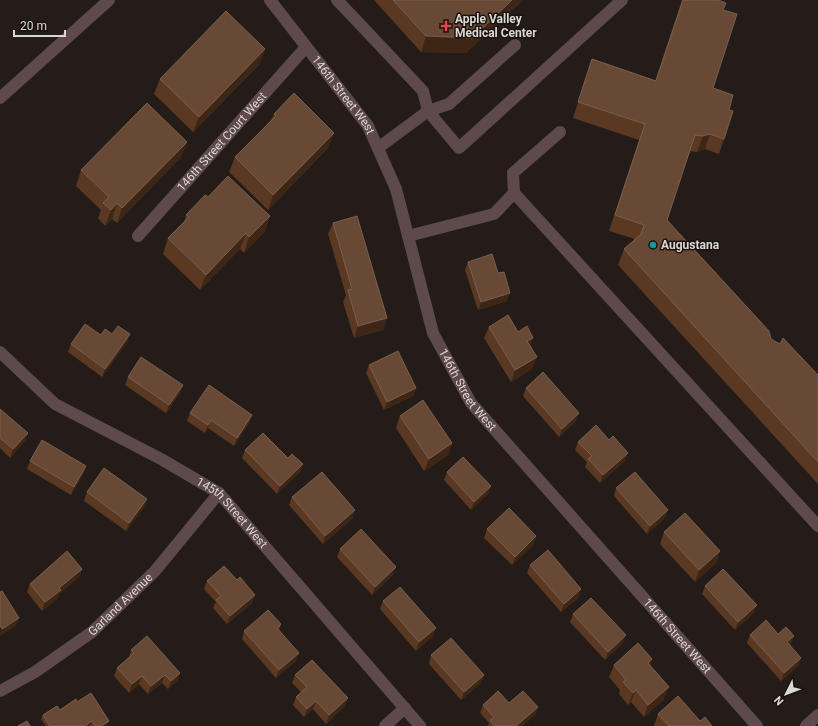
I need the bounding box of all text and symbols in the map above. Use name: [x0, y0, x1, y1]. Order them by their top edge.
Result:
scale bar: [14, 12, 65, 38]
place label: Apple Valley Medical Center: [455, 12, 537, 40]
text: 20 m: [20, 19, 47, 33]
marker: Apple Valley Medical Center: [440, 20, 452, 32]
street label: 146th Street West: [309, 53, 378, 136]
street label: 146th Street Court West: [174, 89, 270, 194]
place label: Augustana: [661, 238, 720, 252]
marker: Augustana: [648, 240, 658, 250]
street label: 146th Street West: [436, 346, 499, 434]
street label: 145th Street West: [194, 474, 270, 551]
street label: Garland Avenue: [85, 570, 155, 639]
street label: 146th Street West: [640, 596, 714, 676]
north arrow: [766, 674, 806, 714]
text: N: [771, 693, 786, 708]

